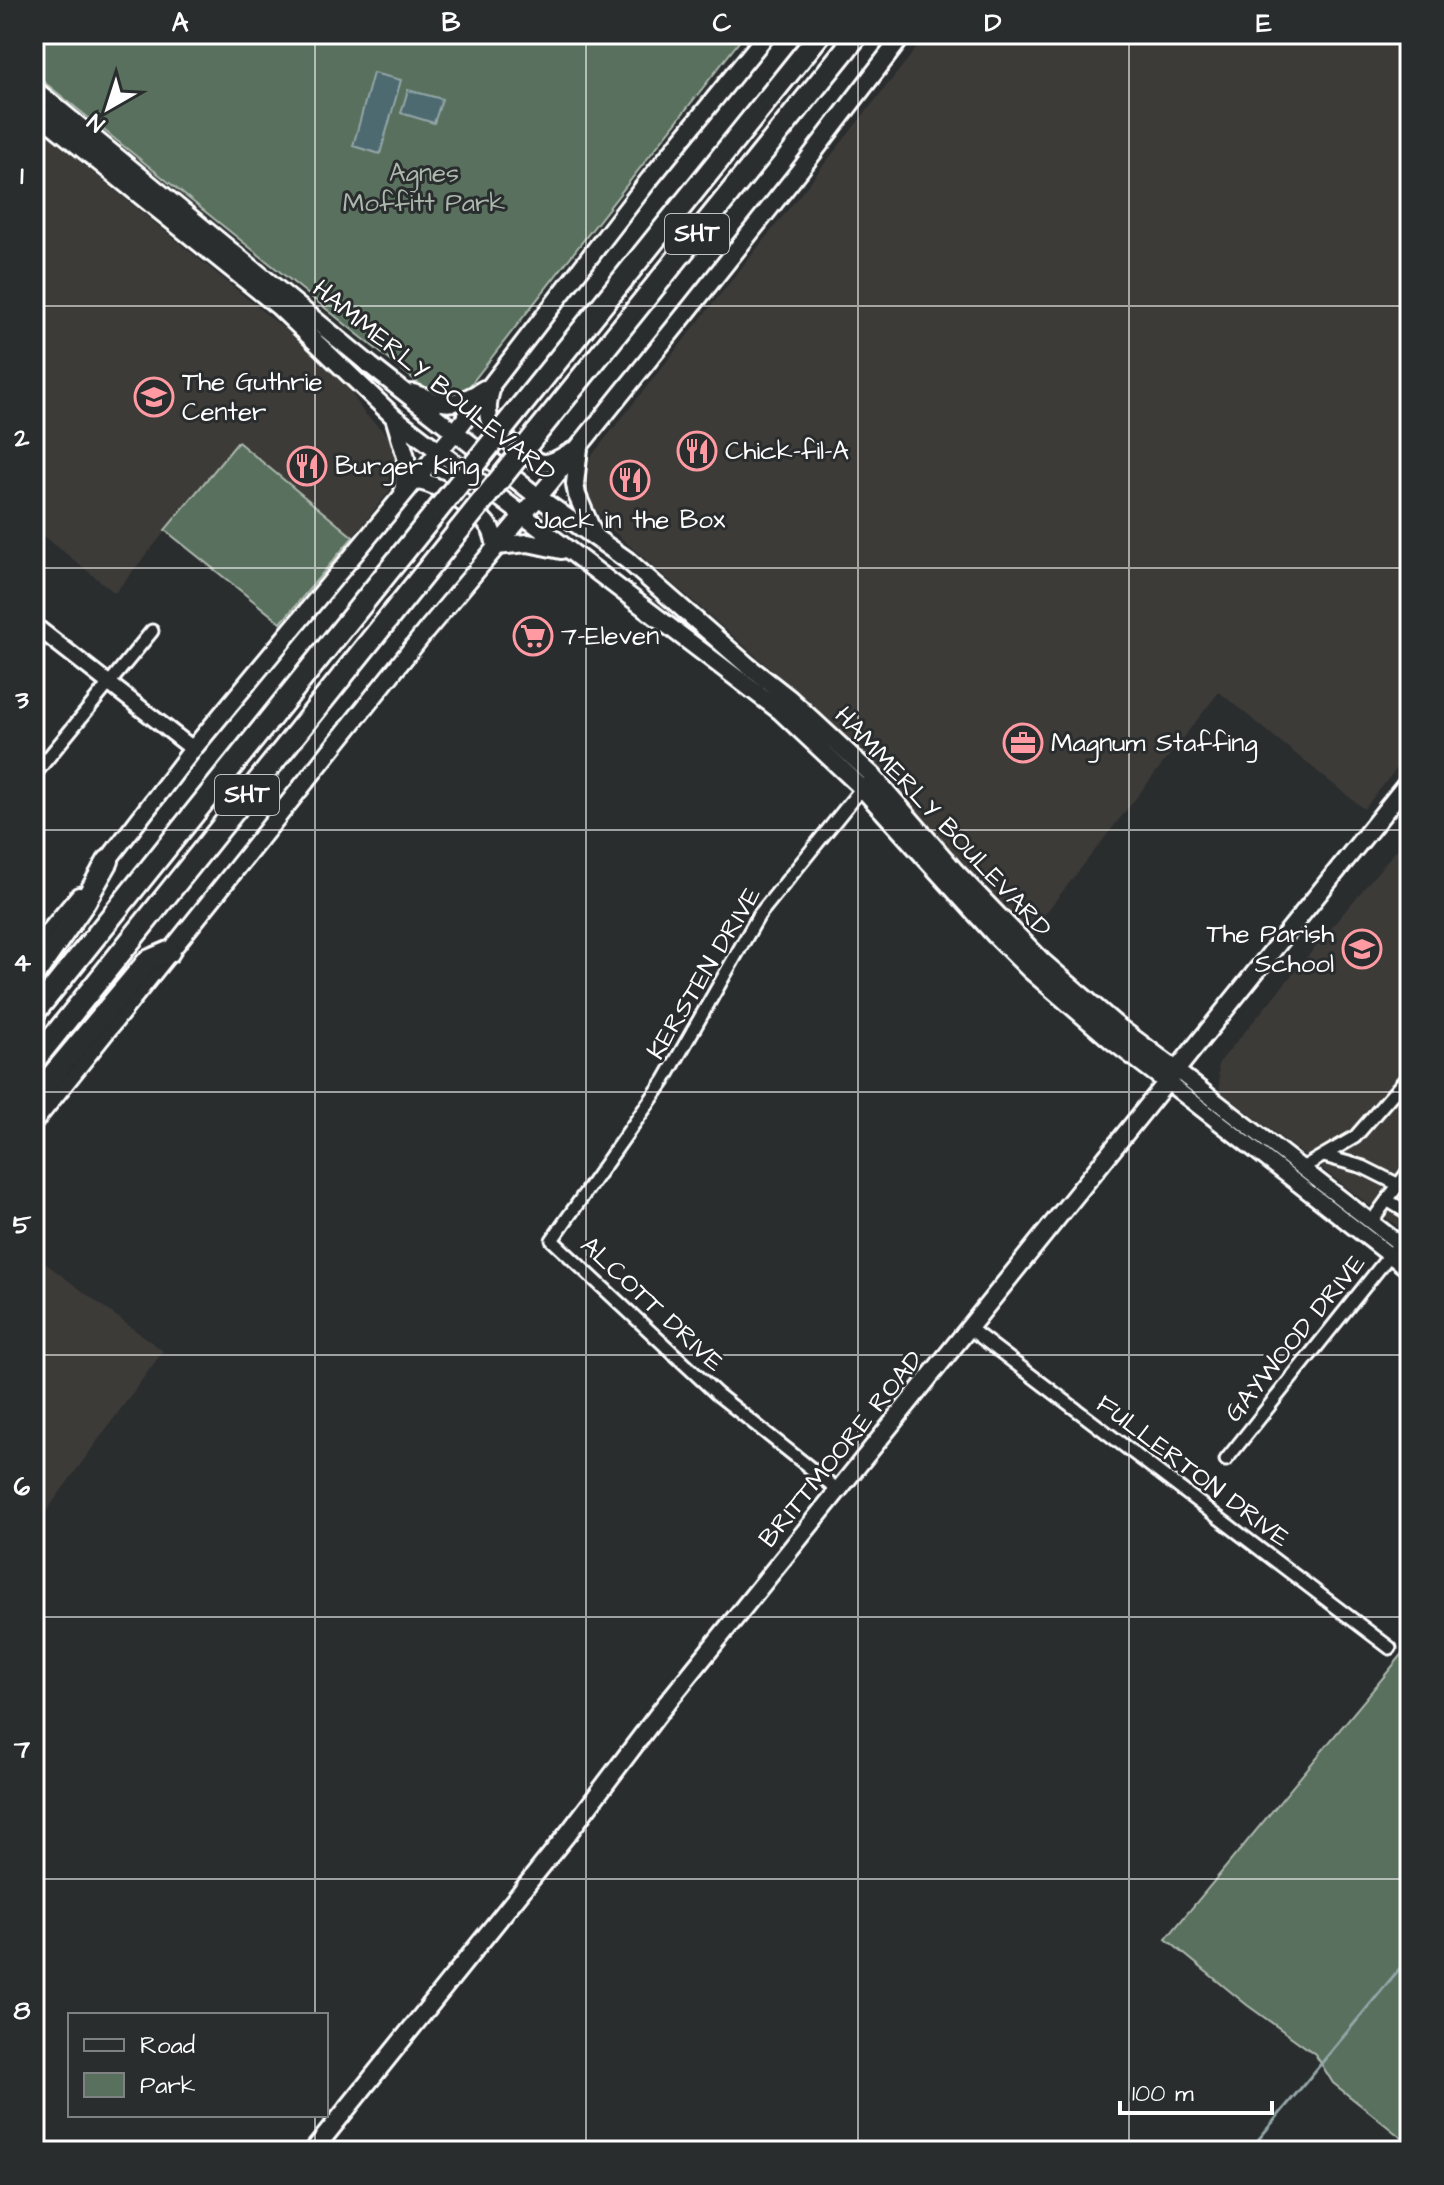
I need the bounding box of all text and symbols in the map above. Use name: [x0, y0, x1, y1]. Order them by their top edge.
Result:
text: A: [172, 5, 189, 41]
text: B: [442, 5, 461, 41]
text: C: [713, 5, 732, 41]
text: D: [985, 5, 1002, 41]
text: E: [1256, 5, 1272, 41]
north arrow: [68, 68, 148, 148]
text: N: [81, 106, 111, 139]
park label: Agnes Moffitt Park: [343, 155, 505, 221]
text: 1: [20, 158, 24, 194]
road number: SHT: [665, 214, 729, 254]
street label: HAMMERLY BOULEVARD: [305, 271, 564, 491]
place label: The Guthrie Center: [182, 364, 323, 430]
school or university icon: The Guthrie Center: [133, 376, 175, 418]
text: 2: [14, 420, 30, 456]
restaurant icon: Chick-fil-A: [676, 430, 718, 472]
place label: Chick-fil-A: [725, 433, 849, 469]
restaurant icon: Burger King: [286, 445, 328, 487]
place label: Burger King: [335, 448, 479, 486]
restaurant icon: Jack in the Box: [609, 459, 651, 501]
place label: Jack in the Box: [535, 502, 726, 538]
supermarket icon: 7-Eleven: [512, 615, 554, 657]
place label: 7-Eleven: [561, 618, 659, 654]
text: 3: [14, 682, 29, 718]
street label: HAMMERLY BOULEVARD: [826, 699, 1060, 945]
office icon: Magnum Staffing: [1002, 722, 1044, 764]
place label: Magnum Staffing: [1051, 725, 1258, 763]
road number: SHT: [215, 775, 279, 815]
street label: KERSTEN DRIVE: [638, 880, 770, 1066]
place label: The Parish School: [1206, 916, 1334, 982]
school or university icon: The Parish School: [1341, 928, 1383, 970]
text: 4: [13, 945, 31, 981]
text: 5: [13, 1207, 32, 1243]
street label: ALCOTT DRIVE: [572, 1228, 732, 1380]
street label: GAYWOOD DRIVE: [1216, 1247, 1374, 1429]
street label: BRITTMOORE ROAD: [750, 1343, 932, 1555]
street label: FULLERTON DRIVE: [1089, 1386, 1297, 1556]
text: 6: [14, 1469, 31, 1505]
text: 7: [13, 1731, 30, 1767]
text: 8: [14, 1993, 31, 2029]
legend: [68, 2013, 328, 2117]
text: Road: [140, 2029, 195, 2063]
scale bar: [1120, 2065, 1272, 2115]
text: Park: [140, 2069, 196, 2103]
text: 100 m: [1132, 2077, 1194, 2111]

